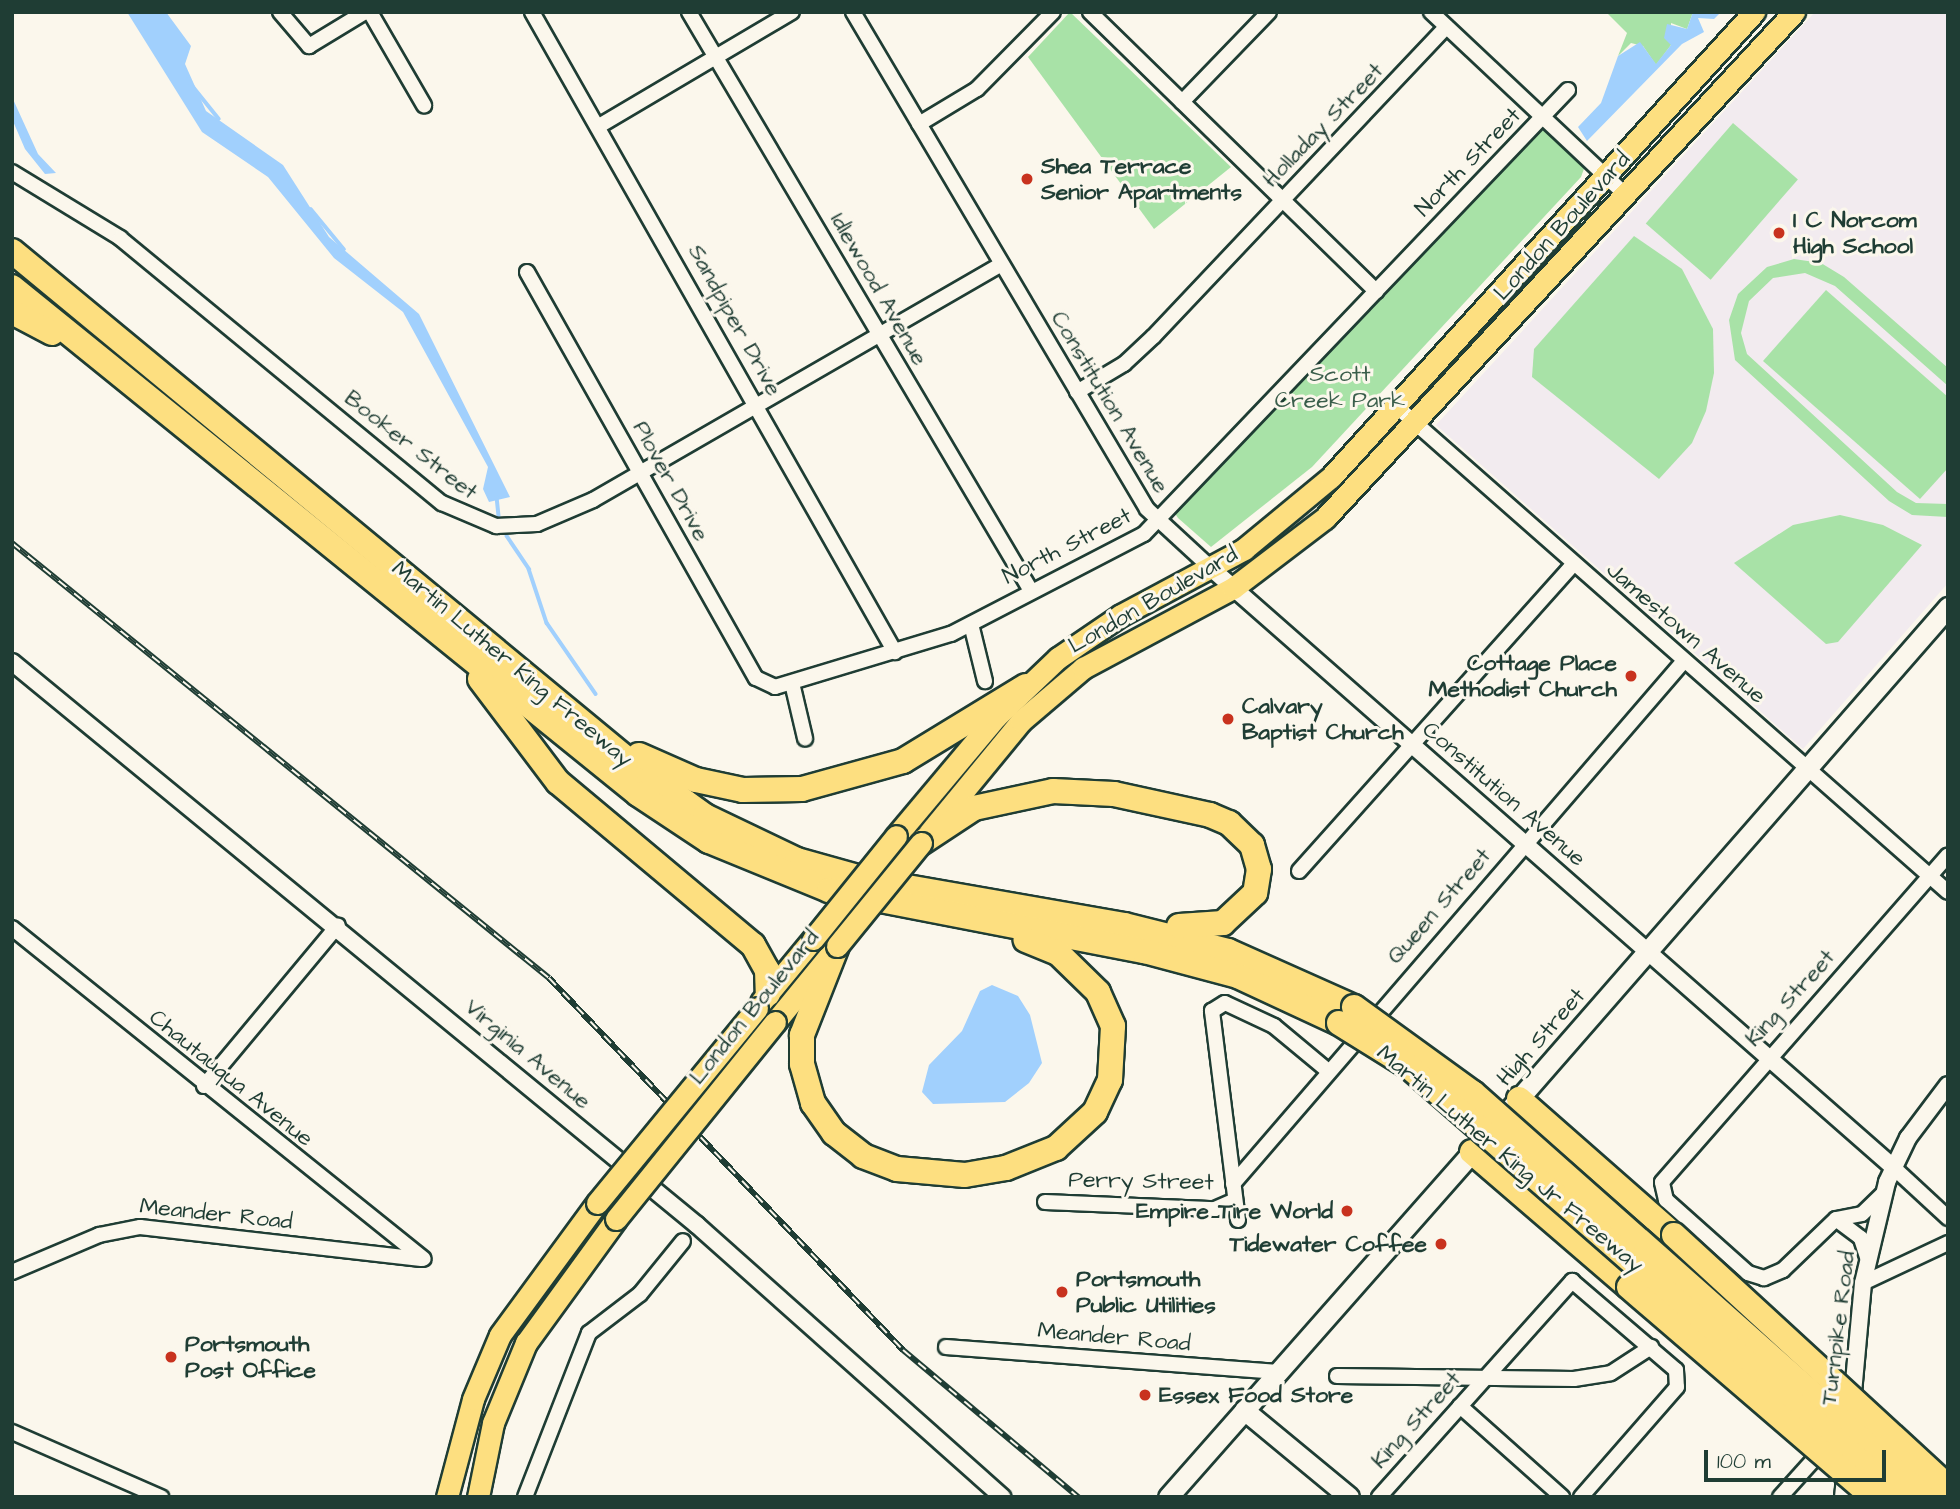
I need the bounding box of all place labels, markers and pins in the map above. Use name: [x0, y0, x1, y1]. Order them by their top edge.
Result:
place label: Shea Terrace Senior Apartments: [1041, 152, 1242, 206]
marker: Shea Terrace Senior Apartments: [1019, 171, 1035, 187]
place label: I C Norcom High School: [1793, 206, 1917, 260]
marker: I C Norcom High School: [1771, 225, 1787, 241]
place label: Cottage Place Methodist Church: [1429, 649, 1617, 703]
marker: Cottage Place Methodist Church: [1623, 668, 1639, 684]
place label: Calvary Baptist Church: [1242, 692, 1404, 746]
marker: Calvary Baptist Church: [1220, 711, 1236, 727]
place label: Empire Tire World: [1136, 1197, 1333, 1225]
marker: Empire Tire World: [1339, 1203, 1355, 1219]
place label: Tidewater Coffee: [1230, 1230, 1427, 1258]
marker: Tidewater Coffee: [1433, 1236, 1449, 1252]
place label: Portsmouth Public Utilities: [1076, 1265, 1216, 1319]
marker: Portsmouth Public Utilities: [1054, 1284, 1070, 1300]
place label: Portsmouth Post Office: [185, 1330, 316, 1384]
marker: Portsmouth Post Office: [163, 1349, 179, 1365]
place label: Essex Food Store: [1159, 1381, 1353, 1409]
marker: Essex Food Store: [1137, 1387, 1153, 1403]

